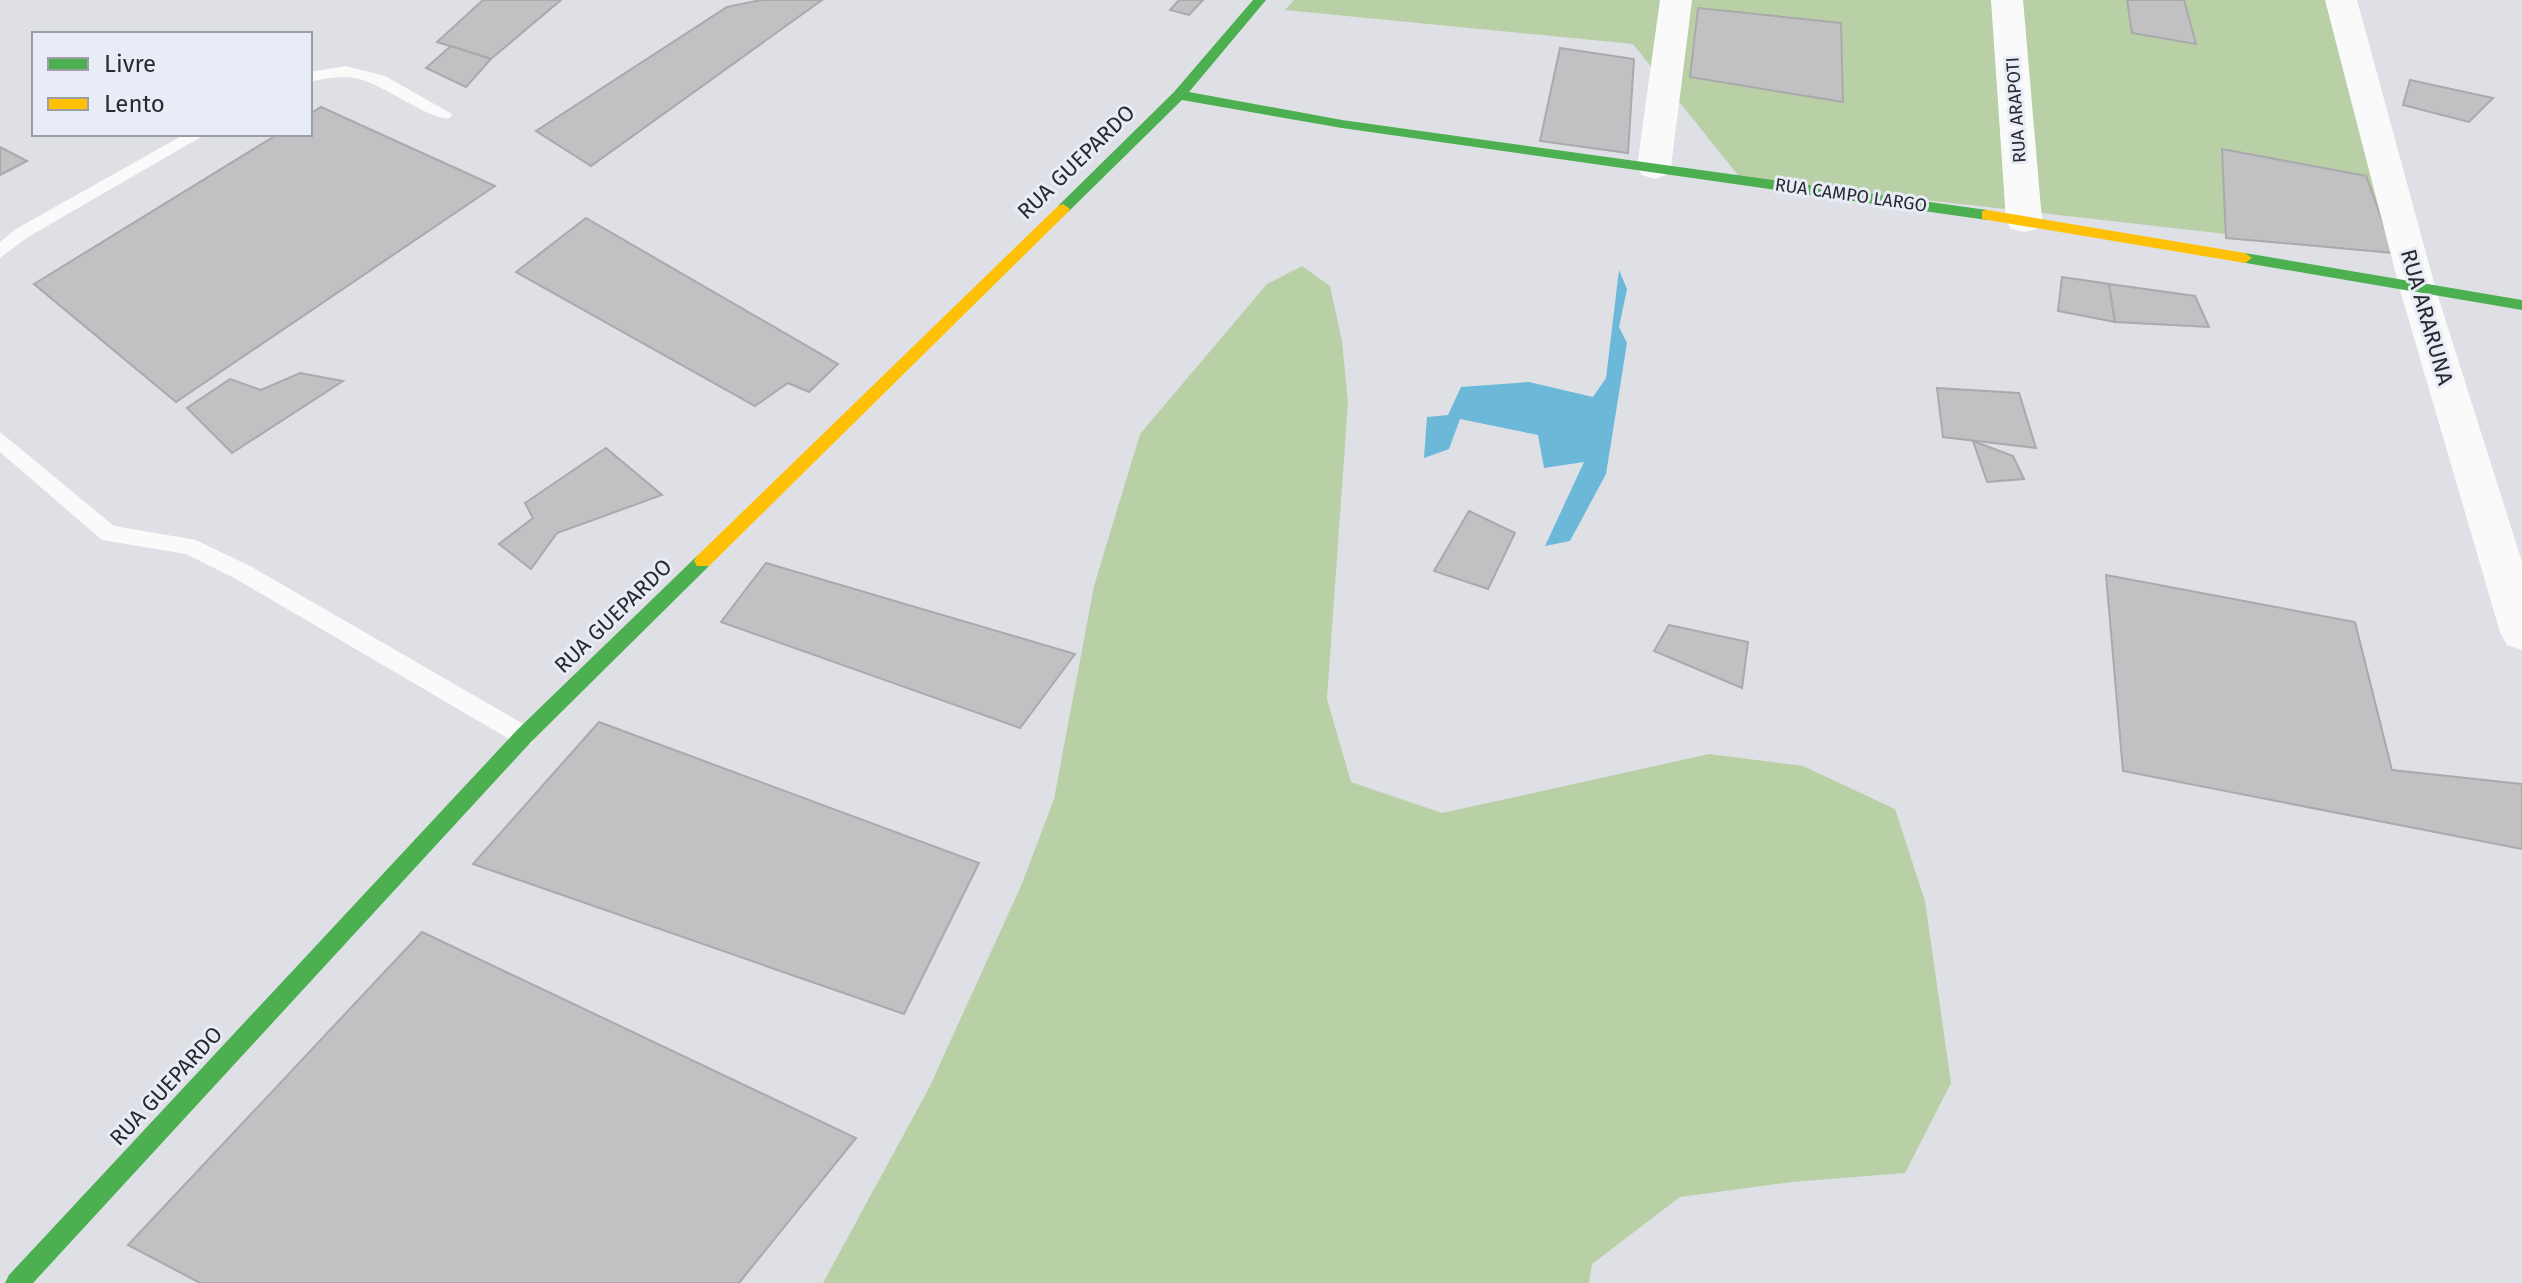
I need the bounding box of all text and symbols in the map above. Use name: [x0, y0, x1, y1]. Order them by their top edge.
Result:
legend: [32, 32, 312, 136]
text: Livre: [104, 50, 156, 78]
street label: RUA ARAPOTI: [2001, 56, 2031, 164]
text: Lento: [104, 90, 165, 118]
street label: RUA GUEPARDO: [1012, 99, 1140, 225]
street label: RUA CAMPO LARGO: [1773, 173, 1929, 217]
street label: RUA ARARUNA: [2395, 246, 2459, 388]
street label: RUA GUEPARDO: [549, 553, 677, 679]
street label: RUA GUEPARDO: [104, 1021, 228, 1151]

